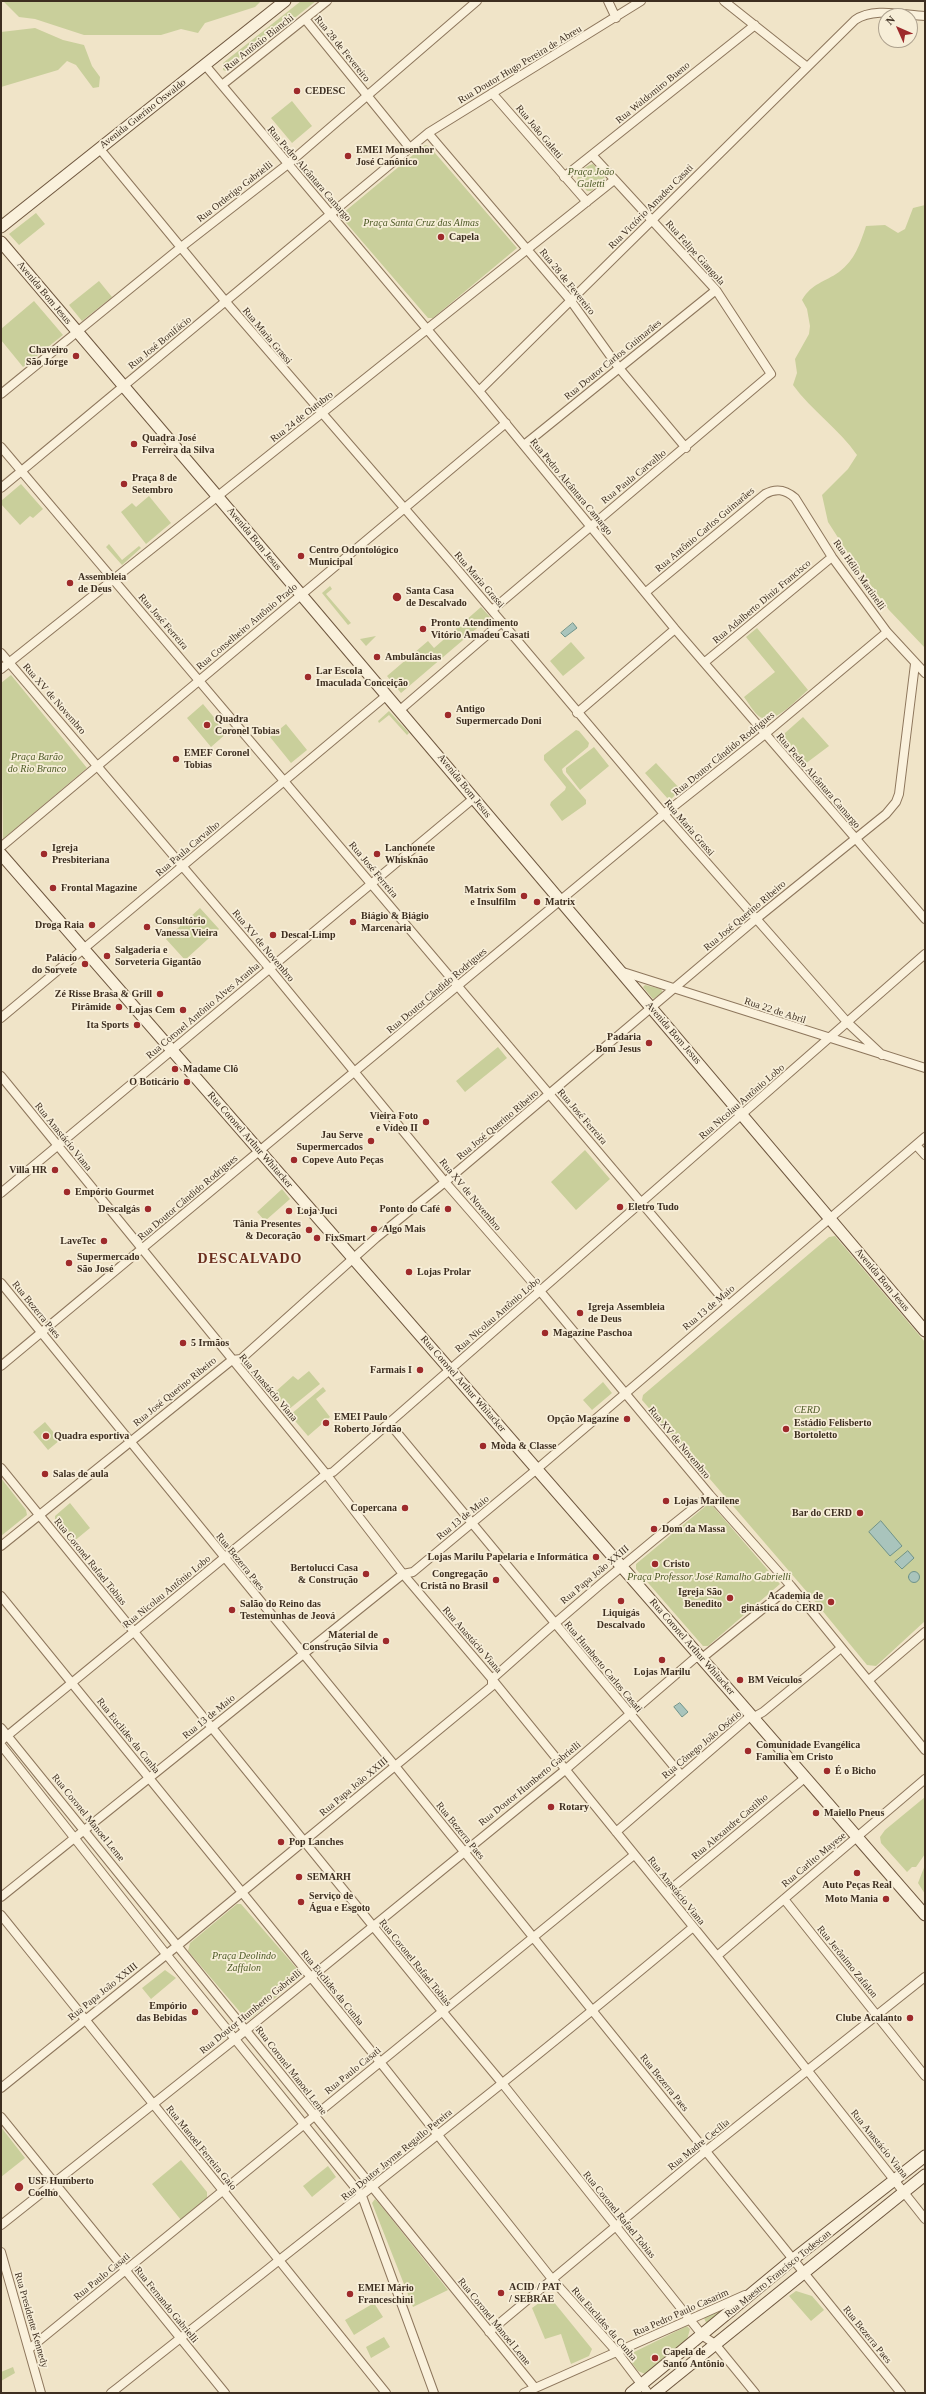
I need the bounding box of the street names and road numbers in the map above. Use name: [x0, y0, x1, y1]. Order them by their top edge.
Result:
street label: Rua Antônio Bianchi: [222, 12, 296, 74]
street label: Rua 28 de Fevereiro: [312, 14, 372, 84]
street label: Rua Doutor Hugo Pereira de Abreu: [456, 23, 584, 107]
street label: Rua Waldomiro Bueno: [613, 59, 693, 127]
street label: Avenida Guerino Oswaldo: [97, 77, 189, 151]
street label: Rua João Galetti: [513, 103, 565, 161]
street label: Rua Pedro Alcântara Camargo: [264, 124, 354, 224]
street label: Rua Orderigo Gabrielli: [195, 159, 275, 225]
street label: Rua Victório Amadeu Casati: [606, 162, 696, 252]
street label: Rua Felipe Giangola: [663, 218, 727, 288]
street label: Rua 28 de Fevereiro: [537, 247, 597, 317]
street label: Avenida Bom Jesus: [14, 259, 74, 327]
street label: Rua Maria Grassi: [240, 305, 294, 367]
street label: Rua José Bonifácio: [126, 314, 194, 372]
street label: Rua Doutor Carlos Guimarães: [562, 317, 664, 403]
street label: Rua 24 de Outubro: [268, 389, 336, 445]
street label: Rua Pedro Alcântara Camargo: [527, 436, 615, 538]
street label: Rua Paula Carvalho: [599, 447, 669, 507]
street label: Rua Antônio Carlos Guimarães: [653, 485, 757, 575]
street label: Avenida Bom Jesus: [224, 505, 284, 573]
street label: Rua Hélio Martinelli: [830, 537, 888, 613]
street label: Rua Maria Grassi: [451, 549, 507, 611]
street label: Rua Adalberto Diniz Francisco: [710, 557, 814, 647]
street label: Rua Conselheiro Antônio Prado: [194, 581, 300, 673]
street label: Rua José Ferreira: [136, 592, 190, 652]
street label: Rua XV de Novembro: [20, 661, 88, 737]
street label: Rua Doutor Cândido Rodrigues: [671, 709, 777, 799]
street label: Rua Pedro Alcântara Camargo: [773, 731, 863, 831]
street label: Avenida Bom Jesus: [435, 752, 493, 820]
street label: Rua Maria Grassi: [661, 797, 717, 859]
street label: Rua Paula Carvalho: [154, 819, 222, 879]
street label: Rua José Ferreira: [346, 839, 400, 901]
street label: Rua José Querino Ribeiro: [701, 878, 789, 954]
street label: Rua XV de Novembro: [229, 908, 297, 984]
street label: Rua Doutor Cândido Rodrigues: [385, 946, 489, 1036]
street label: Rua Coronel Antônio Alves Aranha: [144, 960, 262, 1062]
street label: Rua 22 de Abril: [743, 995, 807, 1027]
street label: Avenida Bom Jesus: [643, 999, 703, 1067]
street label: Rua Nicolau Antônio Lobo: [697, 1062, 787, 1142]
street label: Rua José Querino Ribeiro: [454, 1087, 542, 1163]
street label: Rua José Ferreira: [555, 1087, 609, 1147]
street label: Rua Coronel Arthur Whitacker: [205, 1089, 295, 1191]
street label: Rua Anastácio Viana: [32, 1100, 94, 1174]
street label: Rua Doutor Cândido Rodrigues: [136, 1153, 240, 1243]
street label: Rua XV de Novembro: [436, 1157, 504, 1233]
street label: Avenida Bom Jesus: [852, 1246, 912, 1314]
street label: Rua Nicolau Antônio Lobo: [453, 1275, 543, 1355]
street label: Rua Bezerra Paes: [9, 1279, 63, 1341]
street label: Rua 13 de Maio: [681, 1283, 737, 1333]
street label: Rua Coronel Arthur Whitacker: [418, 1333, 508, 1435]
street label: Rua Anastácio Viana: [236, 1352, 300, 1424]
street label: Rua José Querino Ribeiro: [131, 1355, 219, 1429]
street label: Rua XV de Novembro: [645, 1405, 713, 1481]
street label: Rua 13 de Maio: [434, 1493, 492, 1543]
street label: Rua Coronel Rafael Tobias: [51, 1516, 129, 1608]
street label: Rua Bezerra Paes: [213, 1531, 267, 1593]
street label: Rua Papa João XXIII: [558, 1543, 632, 1607]
street label: Rua Nicolau Antônio Lobo: [121, 1553, 213, 1631]
street label: Rua Coronel Arthur Whitacker: [647, 1596, 737, 1698]
street label: Rua Anastácio Viana: [440, 1604, 504, 1676]
street label: Rua Humberto Carlos Casati: [561, 1619, 645, 1715]
street label: Rua 13 de Maio: [180, 1692, 238, 1742]
street label: Rua Euclides da Cunha: [94, 1696, 162, 1776]
street label: Rua Cônego João Osório: [660, 1708, 744, 1782]
street label: Rua Doutor Humberto Gabrielli: [476, 1739, 584, 1829]
street label: Rua Papa João XXIII: [317, 1755, 391, 1819]
street label: Rua Coronel Manoel Leme: [49, 1772, 127, 1864]
street label: Rua Alexandre Castilho: [689, 1792, 771, 1862]
street label: Rua Bezerra Paes: [433, 1800, 487, 1862]
street label: Rua Carlito Mayese: [780, 1830, 848, 1890]
street label: Rua Anastácio Viana: [645, 1854, 707, 1928]
street label: Rua Coronel Rafael Tobias: [376, 1917, 454, 2009]
street label: Rua Jerônimo Zafalon: [814, 1923, 880, 2001]
street label: Rua Euclides da Cunha: [298, 1948, 366, 2028]
street label: Rua Papa João XXIII: [66, 1960, 140, 2024]
street label: Rua Doutor Humberto Gabrielli: [197, 1967, 305, 2057]
street label: Rua Coronel Manoel Leme: [253, 2024, 329, 2118]
street label: Rua Paulo Casati: [322, 2045, 384, 2097]
street label: Rua Bezerra Paes: [637, 2052, 691, 2114]
street label: Rua Manoel Ferreira Gaio: [163, 2103, 239, 2193]
street label: Rua Doutor Jayme Regallo Pereira: [339, 2106, 455, 2204]
street label: Rua Anastácio Viana: [848, 2107, 910, 2181]
street label: Rua Madre Cecília: [666, 2117, 732, 2173]
street label: Rua Coronel Rafael Tobias: [580, 2169, 658, 2261]
street label: Rua Maestro Francisco Todescan: [723, 2228, 833, 2320]
street label: Rua Paulo Casati: [71, 2251, 133, 2303]
street label: Rua Fernando Gabrielli: [132, 2265, 200, 2345]
street label: Rua Presidente Kennedy: [12, 2271, 50, 2369]
street label: Rua Coronel Manoel Leme: [455, 2276, 533, 2368]
street label: Rua Euclides da Cunha: [569, 2285, 639, 2363]
street label: Rua Pedro Paulo Casarim: [631, 2287, 731, 2339]
street label: Rua Bezerra Paes: [840, 2304, 894, 2366]

